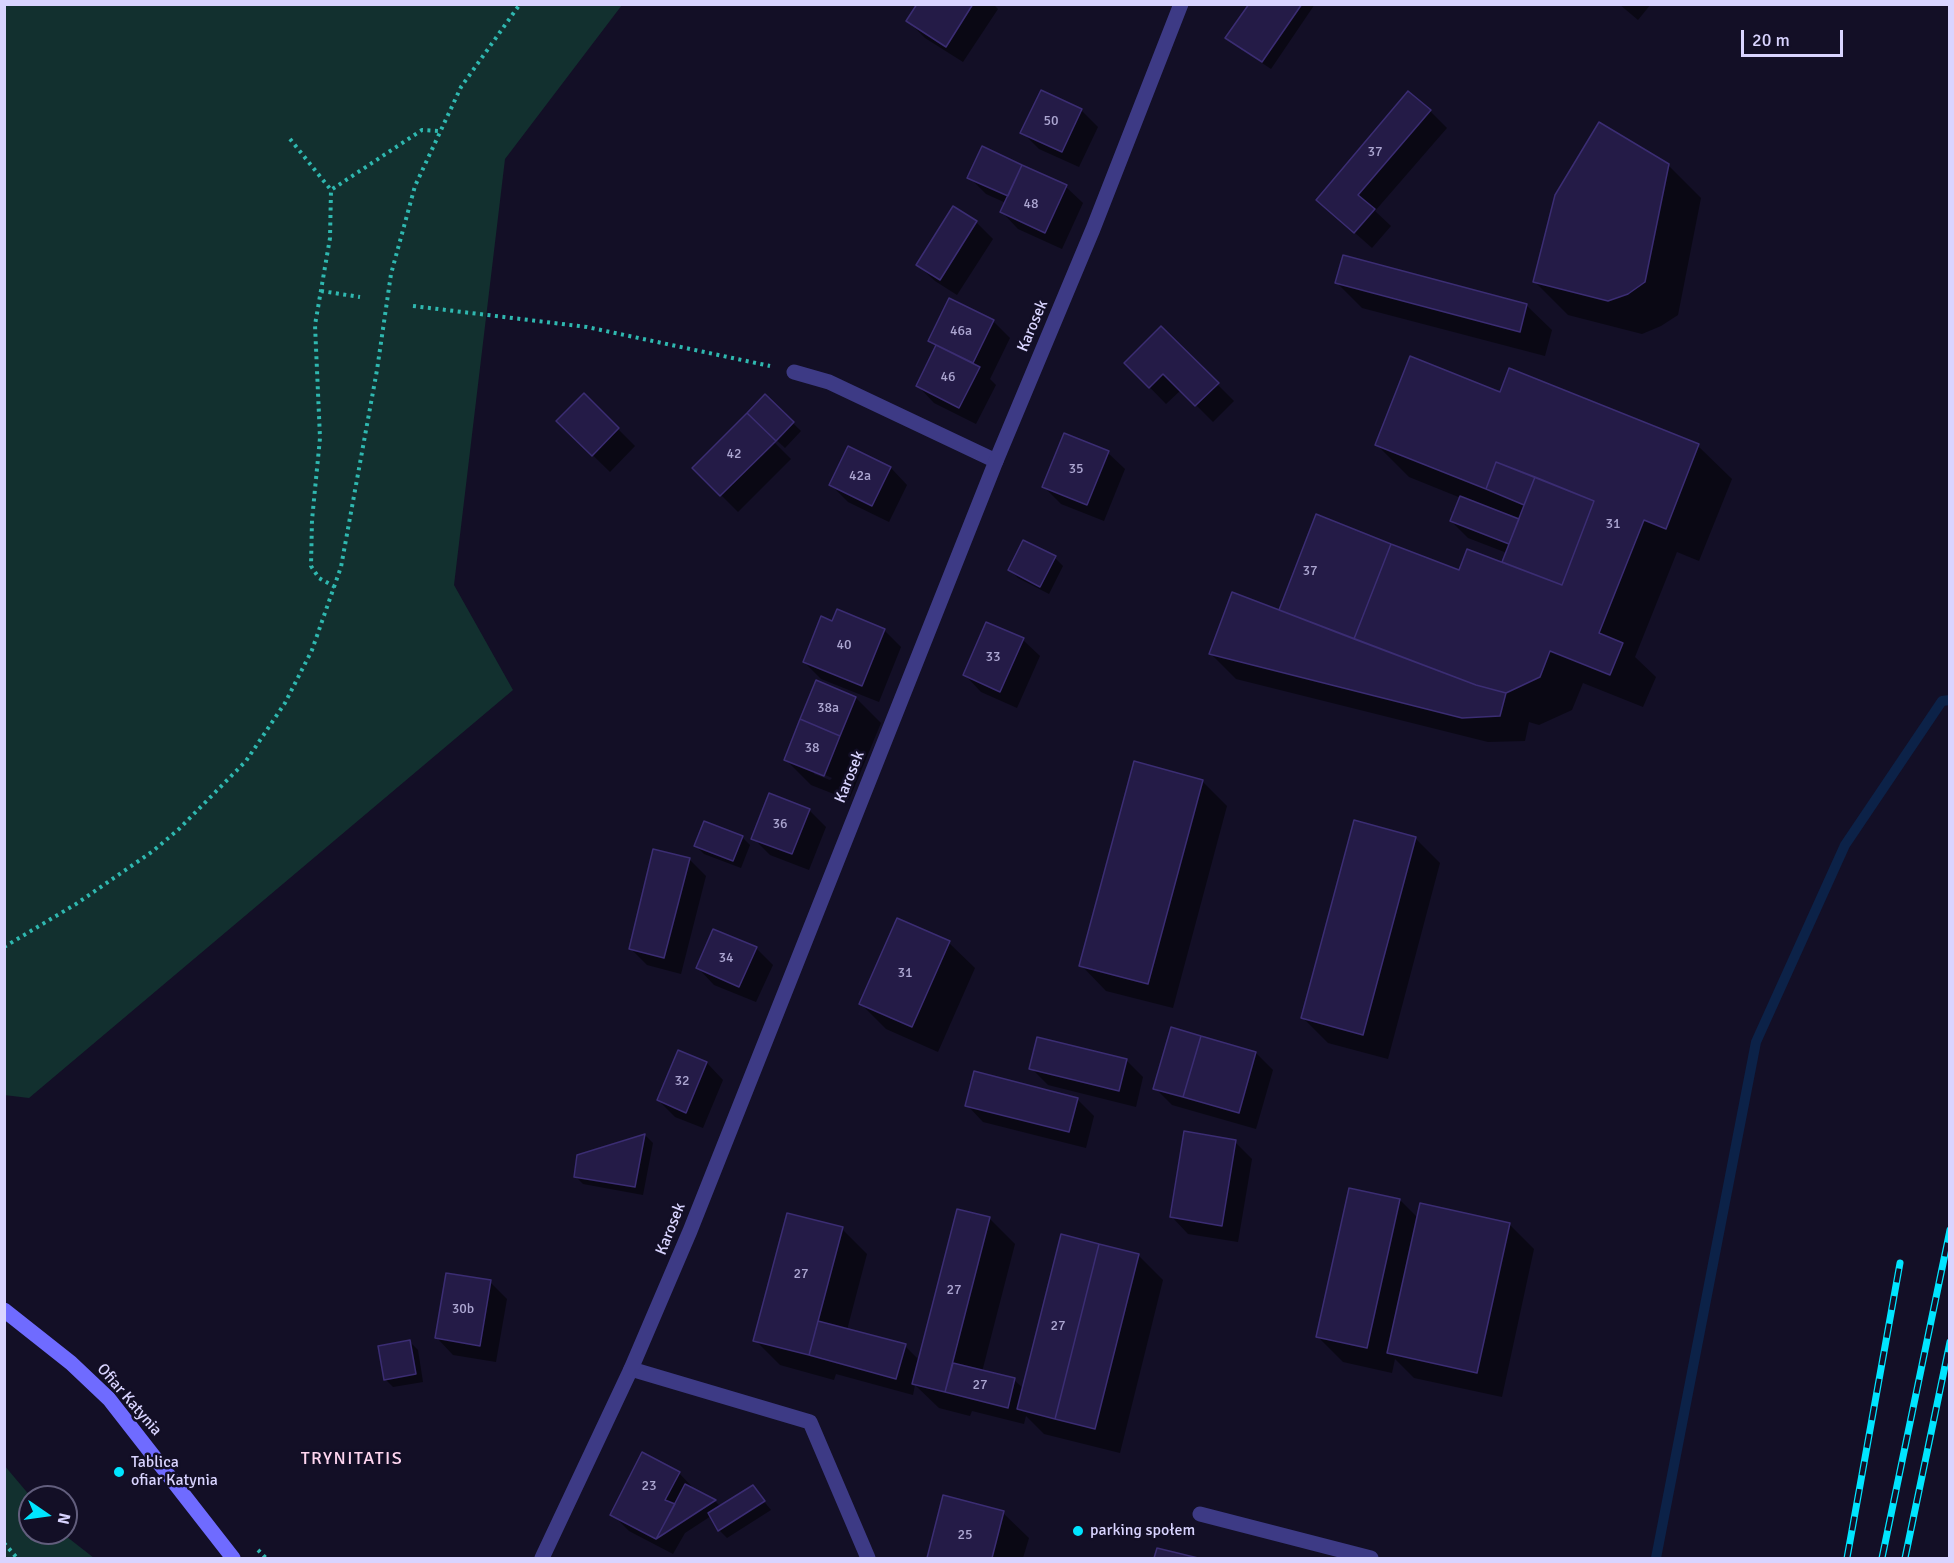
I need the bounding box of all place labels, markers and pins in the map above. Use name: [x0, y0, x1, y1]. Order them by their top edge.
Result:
place label: Tablica ofiar Katynia: [131, 1453, 218, 1491]
marker: Tablica ofiar Katynia: [112, 1465, 126, 1479]
place label: parking społem: [1090, 1521, 1195, 1541]
marker: parking społem: [1071, 1524, 1085, 1538]

